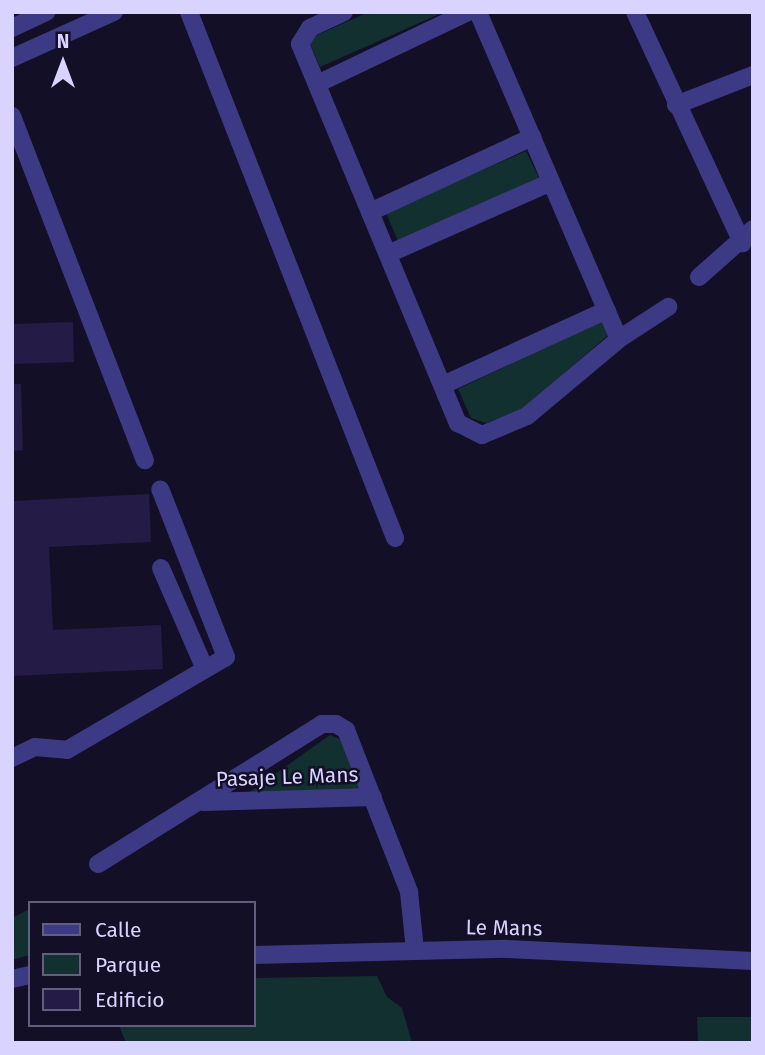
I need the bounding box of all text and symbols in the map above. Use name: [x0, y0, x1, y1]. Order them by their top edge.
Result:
north arrow: [28, 28, 98, 98]
text: N: [57, 30, 69, 53]
street label: Pasaje Le Mans: [215, 762, 359, 792]
legend: [28, 901, 256, 1027]
street label: Le Mans: [465, 915, 543, 941]
text: Calle: [95, 917, 141, 943]
text: Parque: [95, 952, 161, 978]
text: Edificio: [95, 987, 165, 1013]

